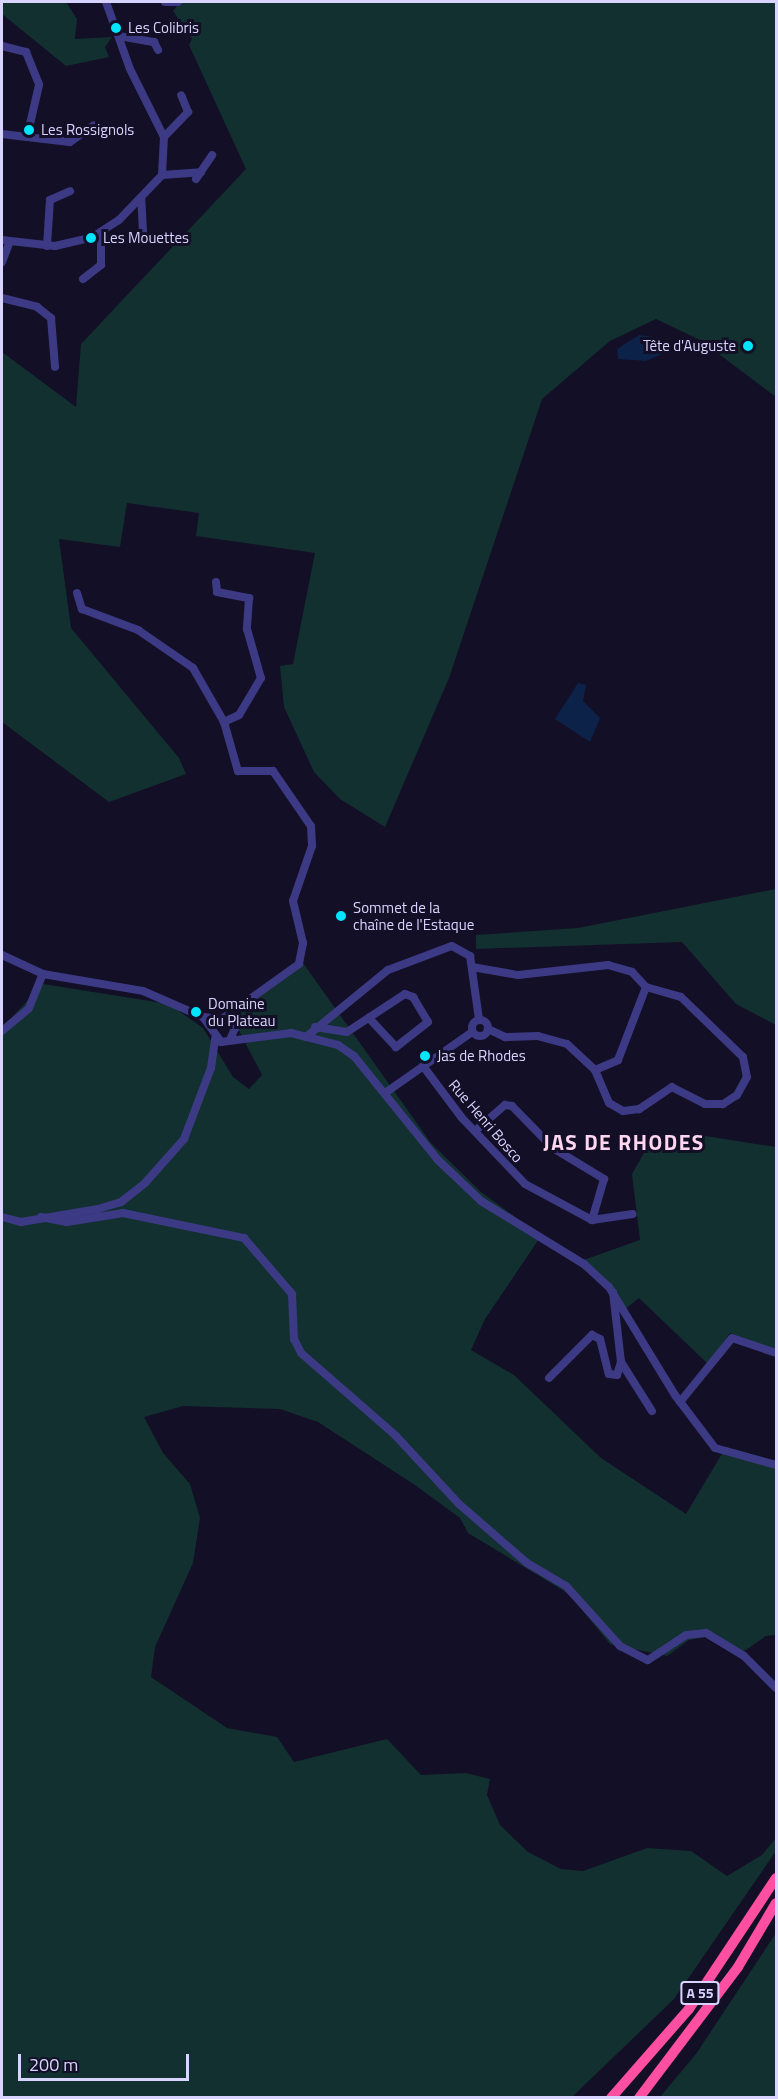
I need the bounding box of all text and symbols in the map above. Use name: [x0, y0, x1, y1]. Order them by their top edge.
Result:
place label: Les Colibris: [128, 19, 199, 37]
marker: Les Colibris: [109, 21, 123, 35]
place label: Les Rossignols: [41, 121, 134, 139]
marker: Les Rossignols: [22, 123, 36, 137]
place label: Les Mouettes: [103, 229, 189, 247]
marker: Les Mouettes: [84, 231, 98, 245]
place label: Tête d'Auguste: [643, 337, 736, 355]
marker: Tête d'Auguste: [741, 339, 755, 353]
place label: Sommet de la chaîne de l'Estaque: [353, 898, 474, 933]
marker: Sommet de la chaîne de l'Estaque: [334, 909, 348, 923]
place label: Domaine du Plateau: [208, 994, 275, 1029]
marker: Domaine du Plateau: [189, 1005, 203, 1019]
place label: Jas de Rhodes: [437, 1047, 526, 1065]
marker: Jas de Rhodes: [418, 1049, 432, 1063]
street label: Rue Henri Bosco: [445, 1076, 527, 1166]
district label: JAS DE RHODES: [543, 1129, 705, 1155]
road number: A 55: [679, 1982, 721, 2004]
scale bar: [21, 2042, 192, 2080]
text: 200 m: [29, 2051, 78, 2078]

